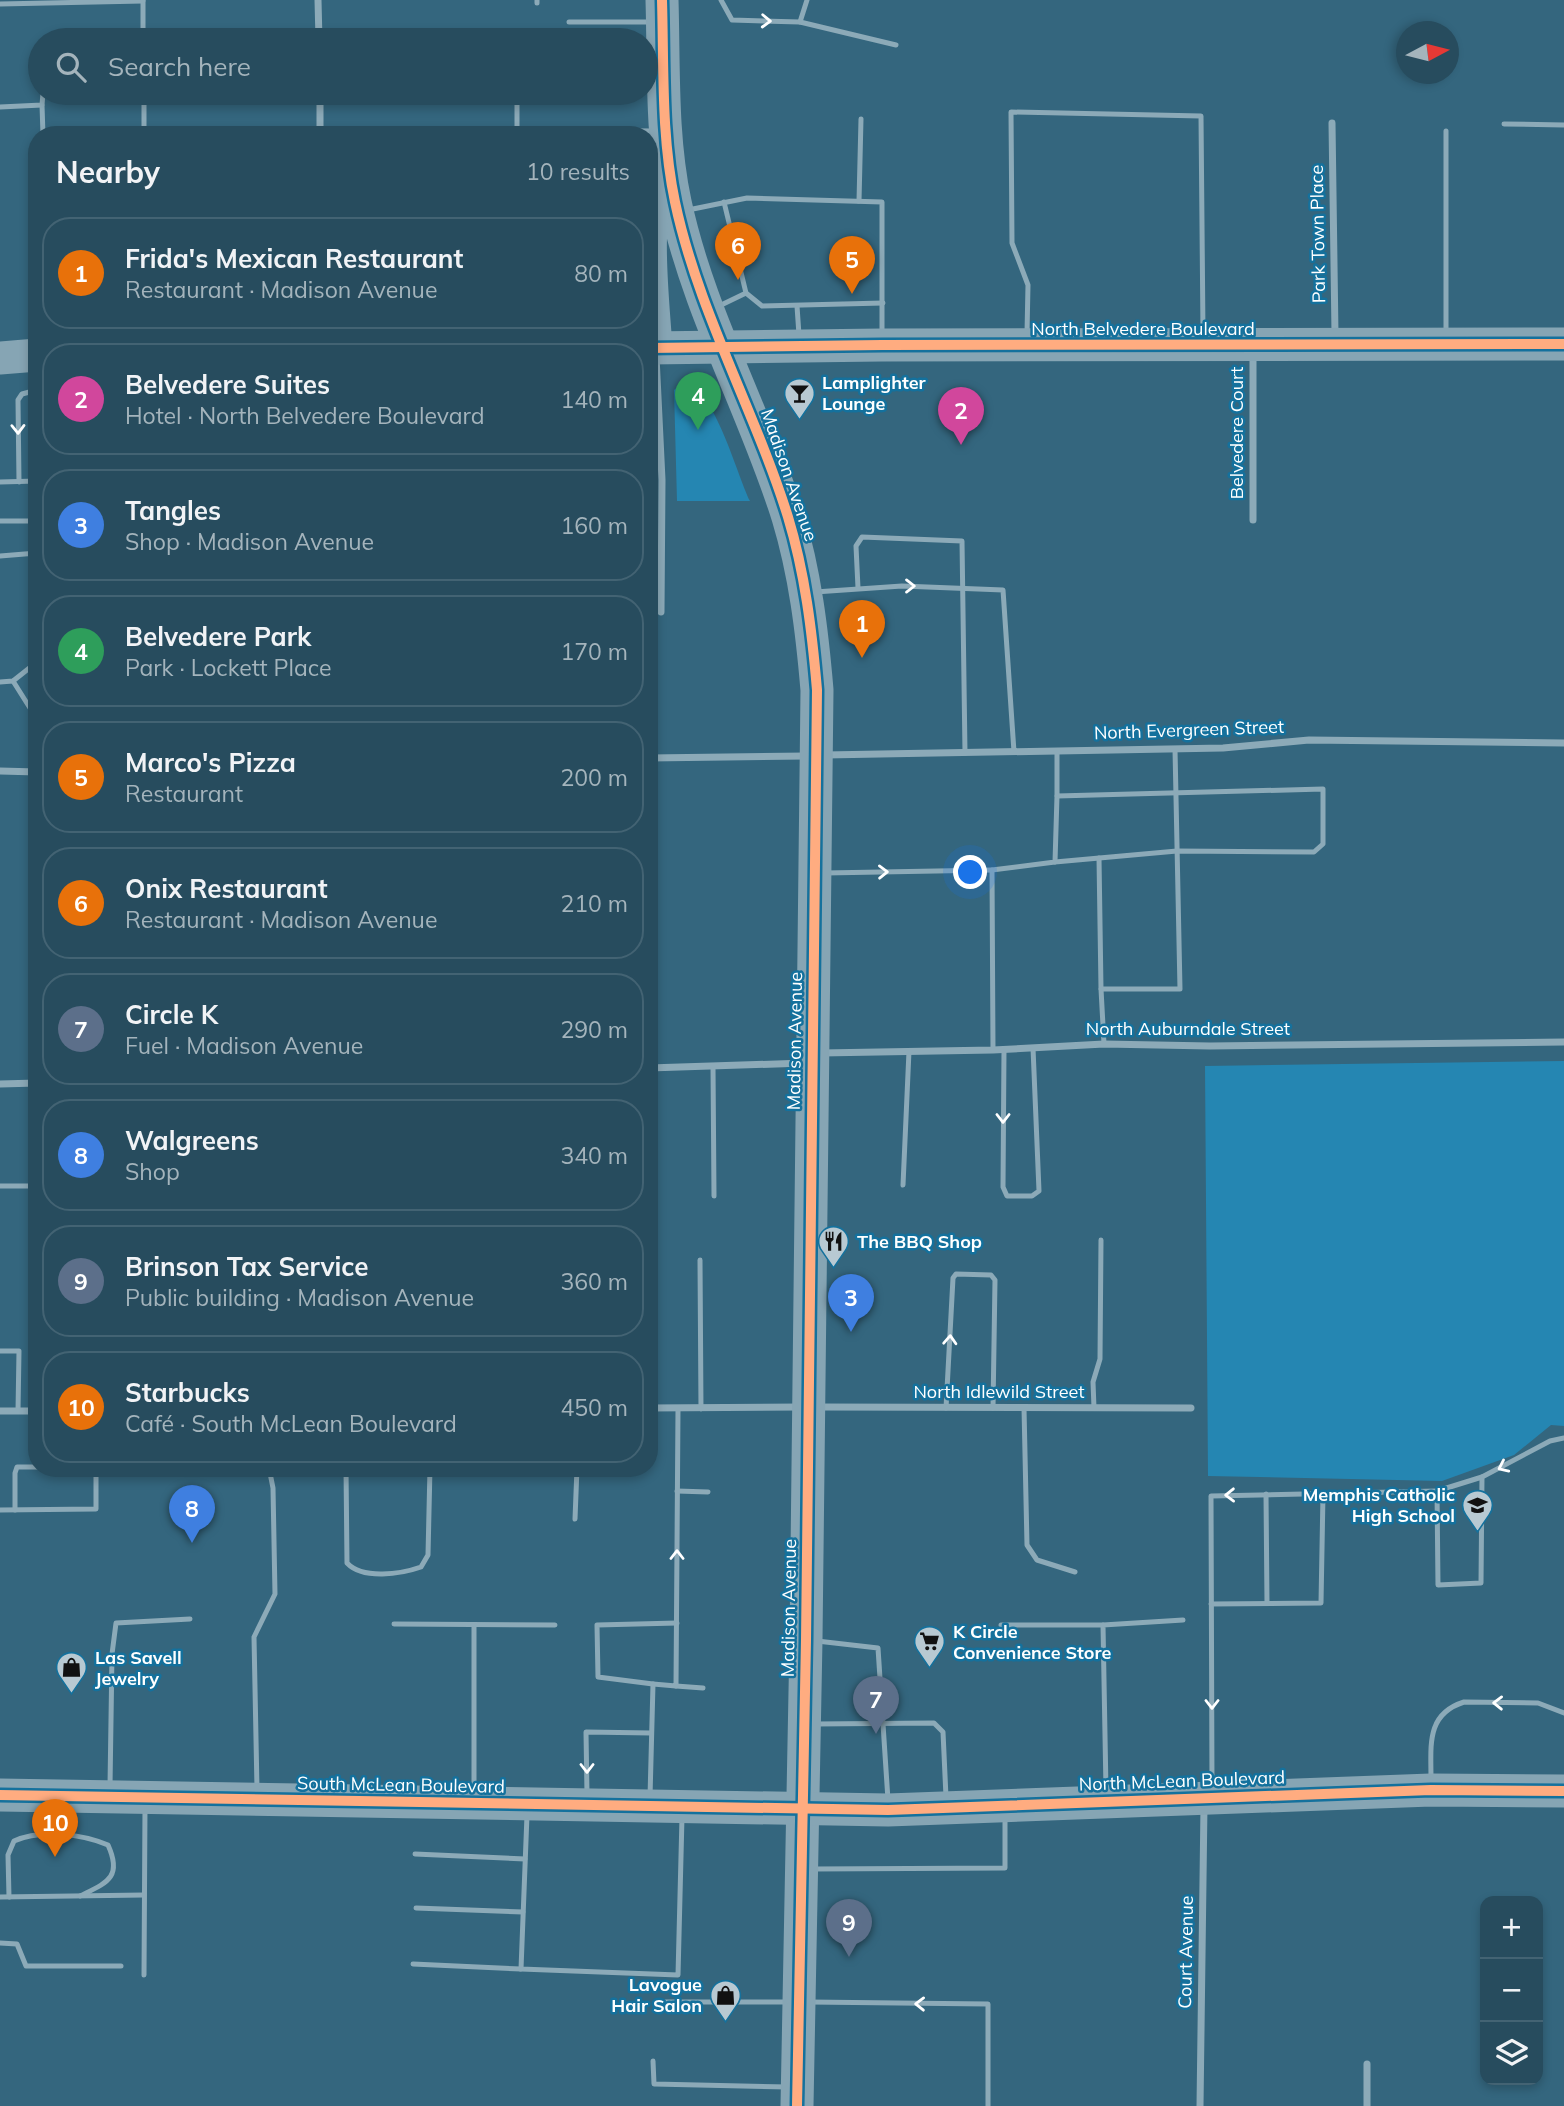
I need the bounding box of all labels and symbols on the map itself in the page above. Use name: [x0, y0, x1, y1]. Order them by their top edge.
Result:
one-way arrow: [761, 13, 772, 28]
north arrow: [1396, 21, 1459, 84]
street label: Park Town Place: [1305, 165, 1330, 303]
pin: 6: [715, 222, 761, 280]
pin: 5: [829, 236, 875, 294]
street label: North Belvedere Boulevard: [1031, 317, 1255, 340]
street label: Belvedere Court: [1225, 367, 1248, 499]
place label: Lamplighter Lounge: [822, 371, 927, 415]
pin: 4: [675, 372, 721, 430]
bar icon: Lamplighter Lounge: [782, 376, 816, 420]
pin: 2: [938, 387, 984, 445]
street label: Madison Avenue: [756, 406, 823, 544]
one-way arrow: [10, 425, 26, 435]
one-way arrow: [906, 578, 916, 594]
pin: 1: [839, 600, 885, 658]
street label: North Evergreen Street: [1094, 715, 1284, 744]
your location: [953, 855, 987, 889]
one-way arrow: [878, 865, 889, 880]
street label: Madison Avenue: [782, 972, 807, 1110]
street label: North Auburndale Street: [1086, 1017, 1290, 1040]
one-way arrow: [995, 1113, 1011, 1124]
restaurant icon: The BBQ Shop: [817, 1225, 851, 1269]
place label: The BBQ Shop: [857, 1230, 982, 1253]
pin: 3: [828, 1274, 874, 1332]
one-way arrow: [942, 1334, 957, 1345]
street label: North Idlewild Street: [913, 1380, 1085, 1403]
one-way arrow: [1498, 1459, 1510, 1473]
place label: Memphis Catholic High School: [1303, 1483, 1455, 1527]
pin: 8: [169, 1485, 215, 1543]
one-way arrow: [1224, 1488, 1235, 1503]
school or university icon: Memphis Catholic High School: [1461, 1488, 1495, 1532]
street label: Madison Avenue: [776, 1539, 801, 1677]
one-way arrow: [669, 1549, 685, 1560]
place label: K Circle Convenience Store: [953, 1620, 1111, 1664]
supermarket icon: K Circle Convenience Store: [913, 1625, 947, 1669]
place label: Las Savell Jewelry: [95, 1646, 182, 1690]
shop icon: Las Savell Jewelry: [55, 1651, 89, 1695]
pin: 7: [853, 1676, 899, 1734]
one-way arrow: [1492, 1695, 1503, 1710]
one-way arrow: [1204, 1699, 1220, 1710]
one-way arrow: [579, 1764, 595, 1774]
street label: North McLean Boulevard: [1078, 1765, 1286, 1796]
street label: South McLean Boulevard: [297, 1771, 505, 1798]
pin: 10: [32, 1799, 78, 1857]
street label: Court Avenue: [1173, 1895, 1198, 2009]
pin: 9: [826, 1899, 872, 1957]
place label: Lavogue Hair Salon: [611, 1973, 702, 2017]
shop icon: Lavogue Hair Salon: [708, 1978, 742, 2022]
one-way arrow: [914, 1996, 925, 2011]

